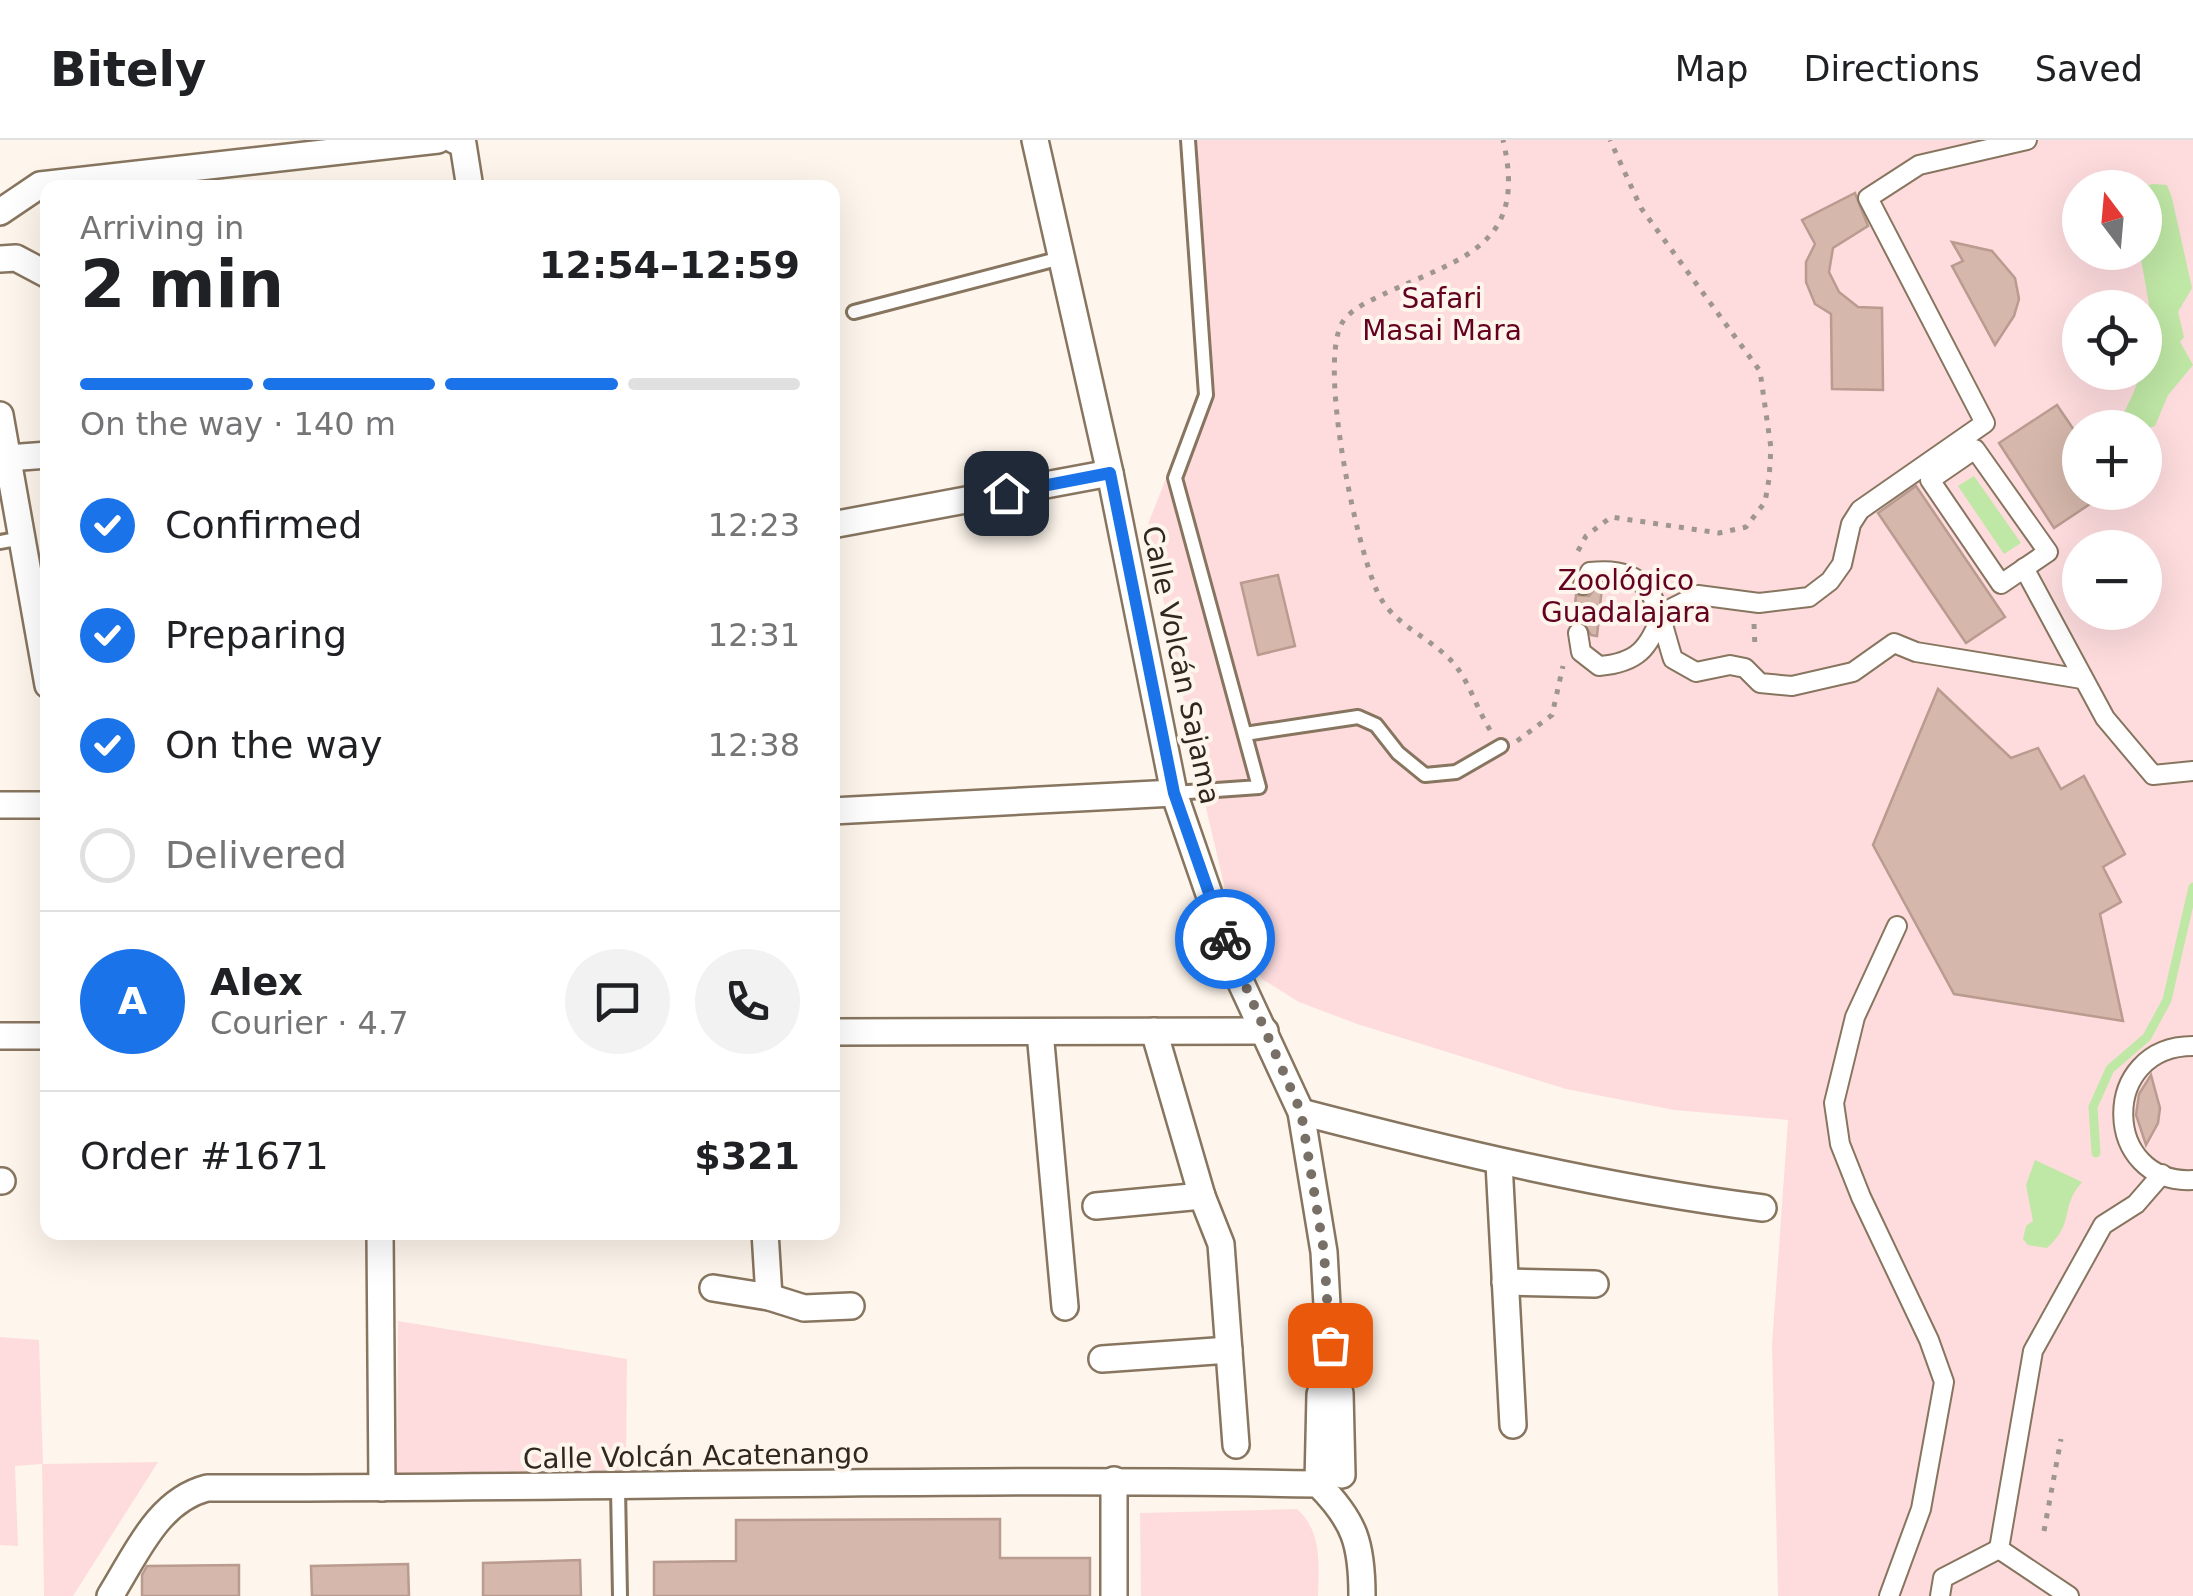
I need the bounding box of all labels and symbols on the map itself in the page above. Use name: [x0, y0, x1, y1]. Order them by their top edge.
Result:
north arrow: [2062, 170, 2162, 270]
park label: Safari Masai Mara: [1362, 282, 1522, 347]
pin: [964, 451, 1049, 536]
street label: Calle Volcán Sajama: [1135, 523, 1227, 807]
park label: Zoológico Guadalajara: [1541, 564, 1711, 629]
courier: [1175, 889, 1275, 989]
pin: [1288, 1303, 1373, 1388]
street label: Calle Volcán Acatenango: [523, 1436, 869, 1476]

